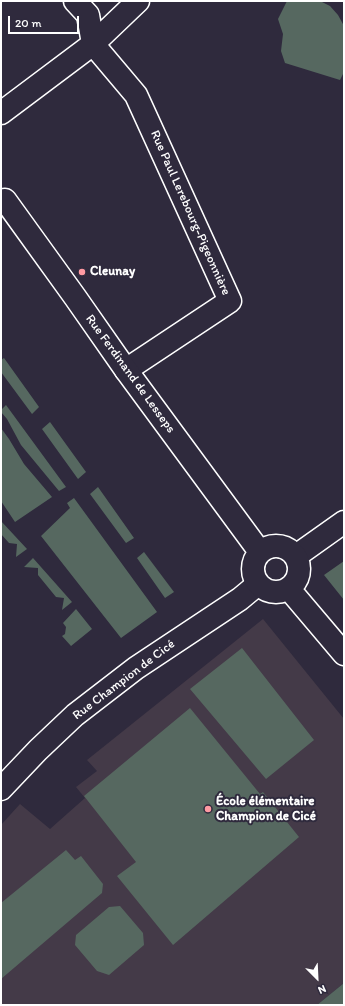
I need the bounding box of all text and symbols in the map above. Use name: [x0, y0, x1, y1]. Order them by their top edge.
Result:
scale bar: [10, 8, 81, 34]
text: 20 m: [15, 16, 42, 30]
street label: Rue Paul Lerebourg-Pigeonnière: [146, 128, 234, 298]
place label: Cleunay: [90, 264, 135, 280]
marker: Cleunay: [77, 267, 87, 277]
street label: Rue Ferdinand de Lesseps: [82, 312, 178, 436]
street label: Rue Champion de Cicé: [70, 636, 178, 724]
place label: École élémentaire Champion de Cicé: [216, 794, 316, 825]
marker: École élémentaire Champion de Cicé: [203, 804, 213, 814]
north arrow: [297, 958, 337, 998]
text: N: [316, 982, 328, 997]

